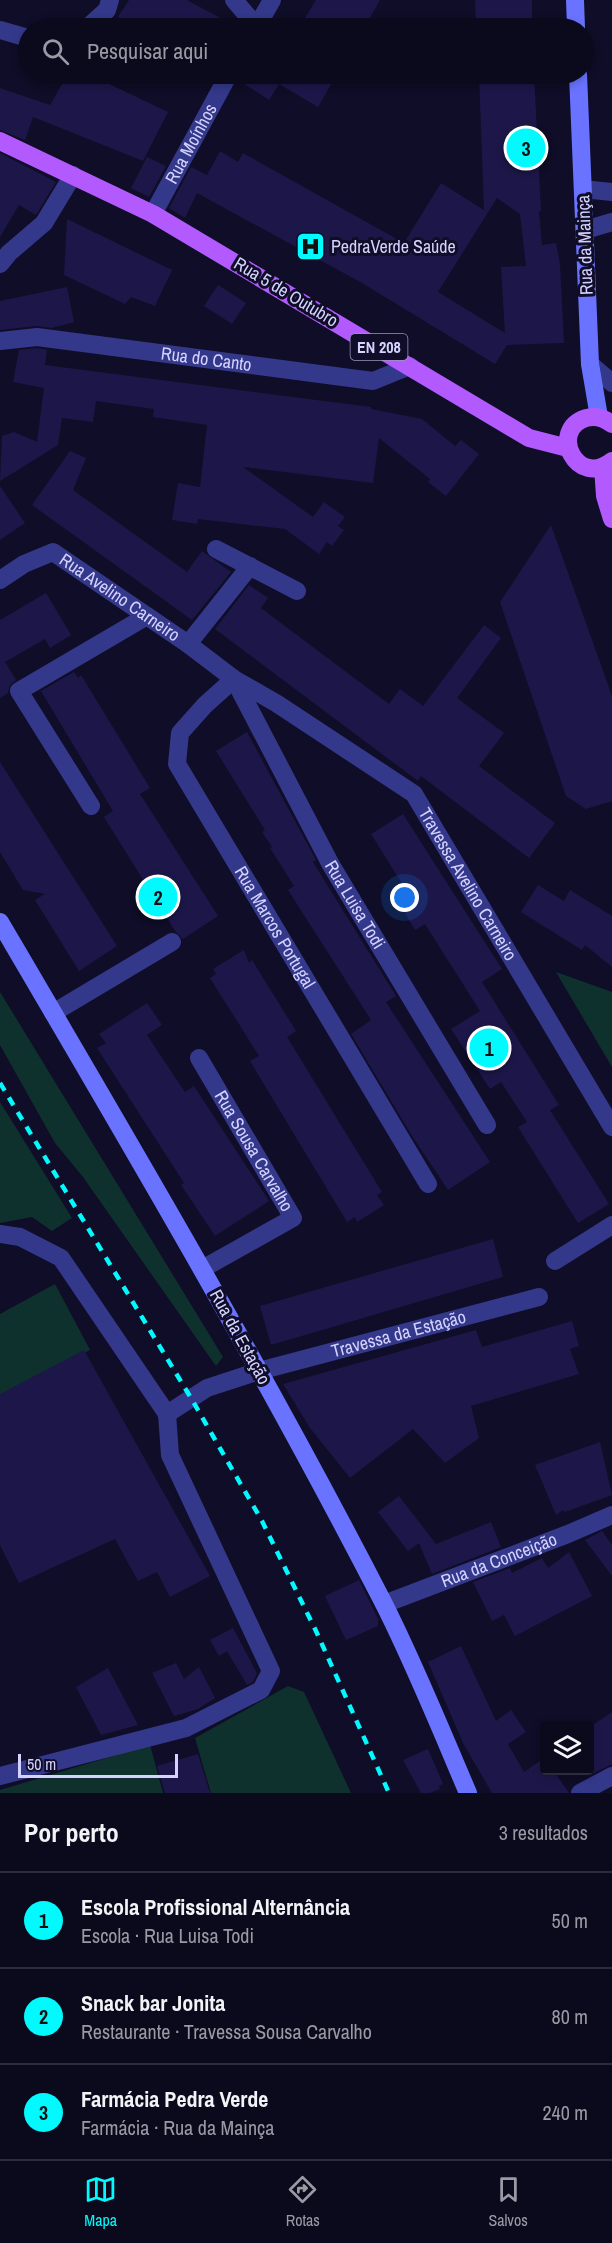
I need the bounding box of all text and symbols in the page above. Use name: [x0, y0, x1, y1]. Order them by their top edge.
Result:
search box: [18, 18, 594, 84]
icon: search: [39, 35, 72, 68]
text: Pesquisar aqui: [87, 36, 208, 66]
street label: Rua Moínhos: [159, 99, 223, 188]
pin: 3: [506, 126, 546, 170]
street label: Rua da Mainça: [570, 195, 599, 295]
hospital icon: PedraVerde Saúde: [294, 231, 326, 263]
place label: PedraVerde Saúde: [331, 234, 456, 259]
street label: Rua 5 de Outubro: [230, 251, 343, 333]
road number: EN 208: [350, 334, 407, 360]
street label: Rua do Canto: [160, 340, 253, 377]
street label: Rua Avelino Carneiro: [55, 547, 185, 647]
street label: Travessa Avelino Carneiro: [413, 803, 523, 965]
street label: Rua Luisa Todi: [319, 855, 391, 953]
street label: Rua Marcos Portugal: [229, 861, 321, 993]
pin: 2: [138, 874, 178, 920]
your location: [390, 883, 419, 912]
pin: 1: [470, 1026, 508, 1070]
street label: Rua Sousa Carvalho: [209, 1086, 299, 1216]
street label: Rua da Estação: [204, 1285, 277, 1389]
street label: Travessa da Estação: [328, 1304, 469, 1363]
street label: Rua da Conceição: [437, 1526, 560, 1593]
map controls: [540, 1721, 594, 1775]
button: layers: [540, 1721, 594, 1775]
scale bar: [18, 1751, 178, 1778]
text: 50 m: [27, 1753, 56, 1775]
text: Por perto: [24, 1815, 119, 1850]
text: 3 resultados: [499, 1819, 588, 1846]
text: Escola Profissional Alternância: [81, 1892, 350, 1922]
text: 1: [39, 1907, 48, 1934]
text: 50 m: [552, 1907, 588, 1934]
text: Escola · Rua Luisa Todi: [81, 1922, 254, 1949]
text: Snack bar Jonita: [81, 1988, 225, 2018]
text: 2: [39, 2003, 48, 2030]
text: 80 m: [552, 2003, 588, 2030]
text: Restaurante · Travessa Sousa Carvalho: [81, 2018, 372, 2045]
text: Farmácia Pedra Verde: [81, 2084, 268, 2114]
text: 3: [39, 2099, 48, 2126]
text: 240 m: [542, 2099, 588, 2126]
text: Farmácia · Rua da Mainça: [81, 2114, 274, 2141]
tab: Mapa: [84, 2173, 117, 2231]
tab: Rotas: [286, 2173, 320, 2231]
tab: Salvos: [488, 2173, 528, 2231]

